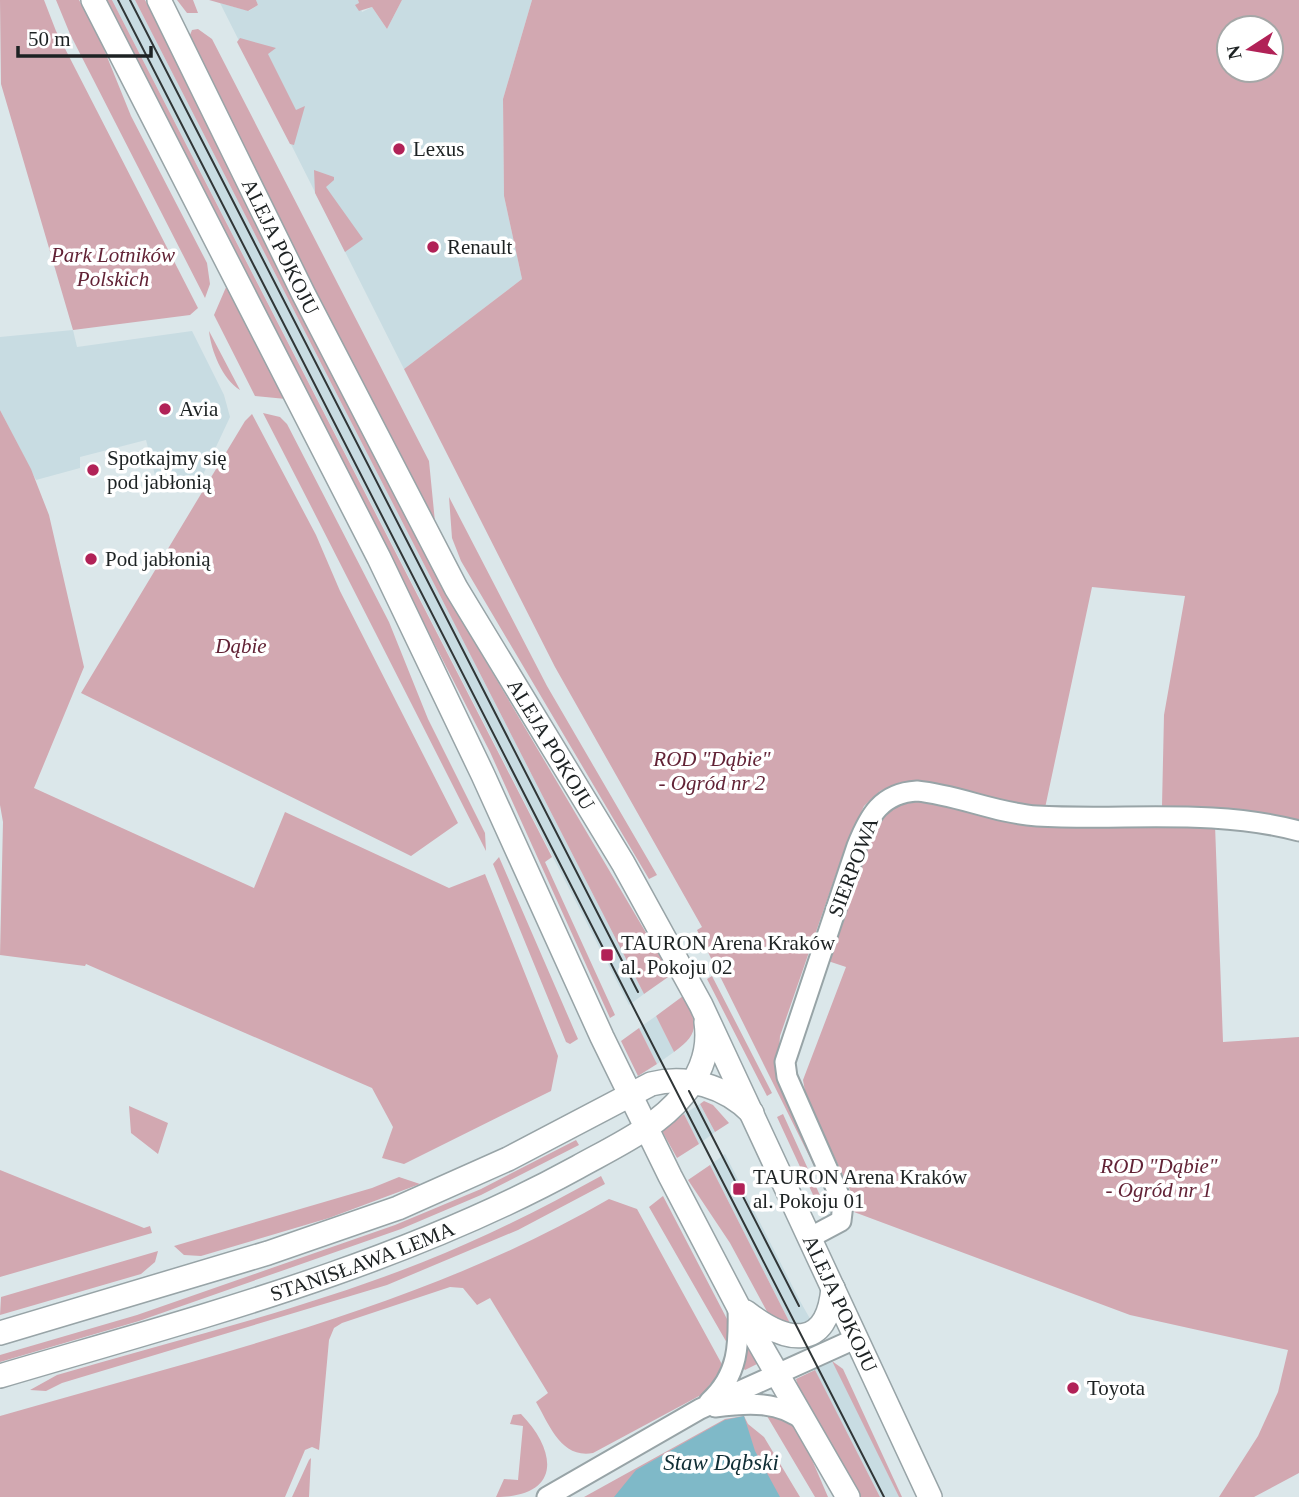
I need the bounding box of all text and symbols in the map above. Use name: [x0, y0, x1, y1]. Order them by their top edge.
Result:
scale bar: [18, 14, 150, 58]
north arrow: [1215, 14, 1285, 84]
text: 50 m: [28, 27, 71, 51]
text: N: [1222, 43, 1246, 61]
place label: Lexus: [413, 137, 464, 161]
marker: Lexus: [391, 141, 407, 157]
street label: ALEJA POKOJU: [237, 175, 324, 319]
place label: Renault: [447, 235, 512, 259]
marker: Renault: [425, 239, 441, 255]
park label: Park Lotników Polskich: [50, 243, 175, 291]
place label: Avia: [179, 397, 219, 421]
marker: Avia: [157, 401, 173, 417]
place label: Spotkajmy się pod jabłonią: [107, 446, 227, 494]
marker: Spotkajmy się pod jabłonią: [85, 462, 101, 478]
place label: Pod jabłonią: [105, 547, 211, 571]
marker: Pod jabłonią: [83, 551, 99, 567]
park label: Dąbie: [214, 634, 267, 658]
street label: ALEJA POKOJU: [502, 675, 600, 814]
park label: ROD "Dąbie" - Ogród nr 2: [652, 747, 771, 795]
street label: SIERPOWA: [823, 813, 883, 920]
place label: TAURON Arena Kraków al. Pokoju 02: [621, 931, 836, 979]
marker: TAURON Arena Kraków al. Pokoju 02: [599, 947, 615, 963]
park label: ROD "Dąbie" - Ogród nr 1: [1099, 1154, 1218, 1202]
place label: TAURON Arena Kraków al. Pokoju 01: [753, 1165, 968, 1213]
marker: TAURON Arena Kraków al. Pokoju 01: [731, 1181, 747, 1197]
street label: STANISŁAWA LEMA: [267, 1216, 459, 1306]
street label: ALEJA POKOJU: [798, 1231, 882, 1376]
place label: Toyota: [1087, 1376, 1146, 1400]
marker: Toyota: [1065, 1380, 1081, 1396]
water label: Staw Dąbski: [663, 1450, 779, 1475]

